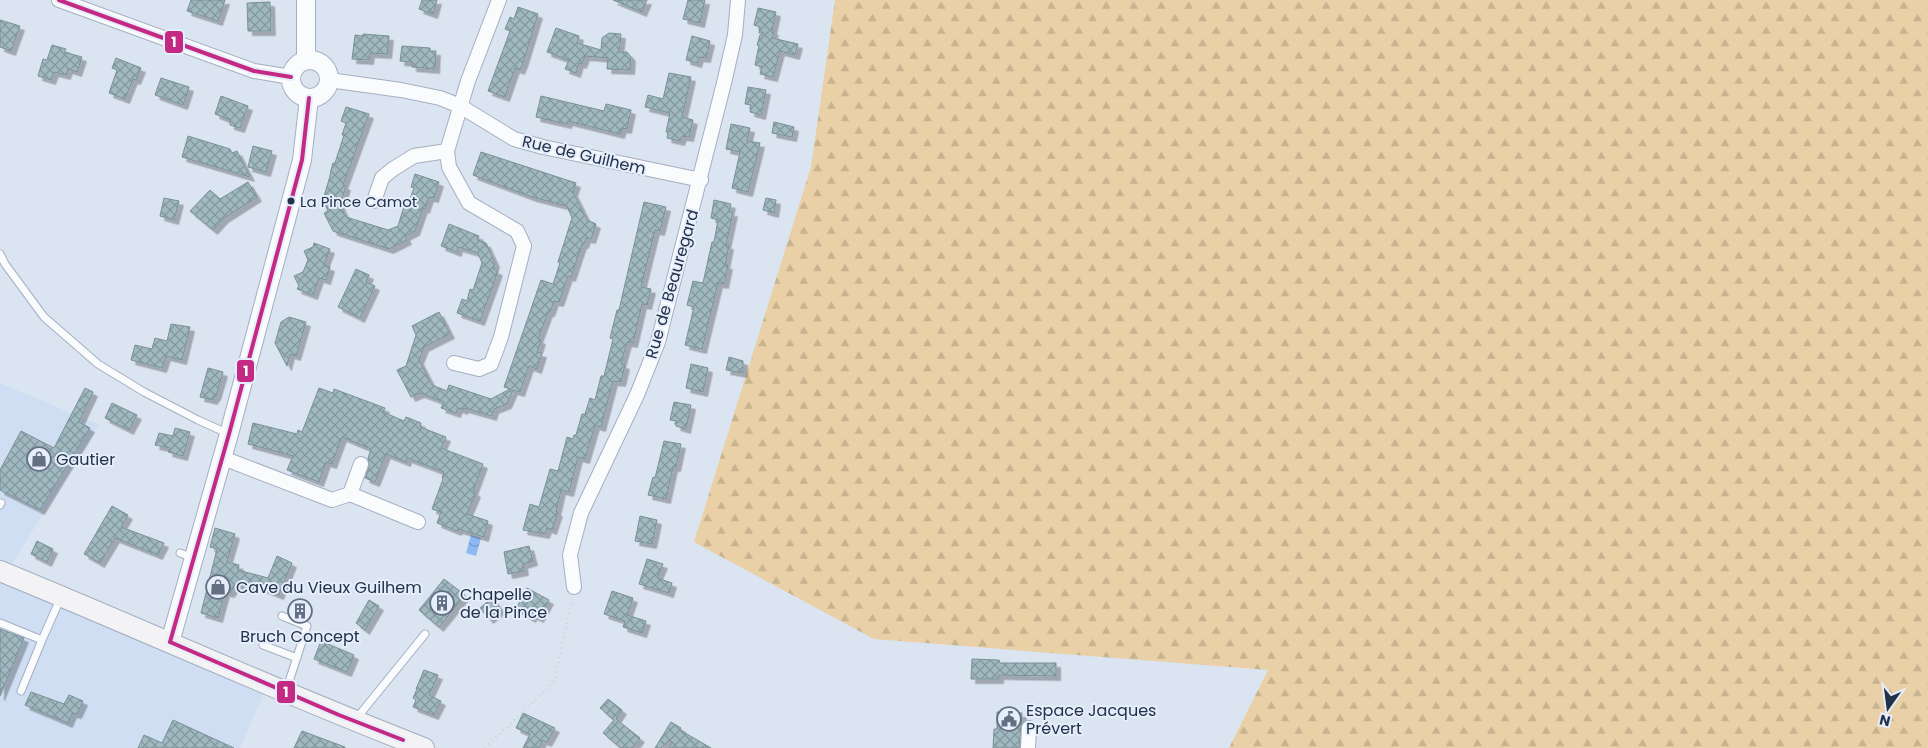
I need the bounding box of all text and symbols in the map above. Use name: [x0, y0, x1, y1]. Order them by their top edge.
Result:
line badge: 1: [164, 30, 184, 54]
text: 1: [171, 32, 177, 52]
street label: Rue de Guilhem: [520, 130, 648, 180]
place label: La Pince Camot: [300, 191, 417, 212]
marker: La Pince Camot: [286, 196, 296, 206]
street label: Rue de Beauregard: [640, 207, 704, 361]
line badge: 1: [236, 359, 255, 383]
text: 1: [243, 361, 249, 381]
shop icon: Gautier: [26, 446, 52, 472]
place label: Gautier: [56, 448, 115, 471]
shop icon: Cave du Vieux Guilhem: [205, 574, 231, 600]
place label: Cave du Vieux Guilhem: [236, 576, 422, 599]
place label: Chapelle de la Pince: [460, 583, 547, 624]
building icon: Chapelle de la Pince: [429, 590, 455, 616]
building icon: Bruch Concept: [287, 598, 313, 624]
place label: Bruch Concept: [240, 625, 360, 648]
line badge: 1: [276, 680, 296, 704]
text: 1: [283, 682, 289, 702]
north arrow: [1863, 683, 1913, 733]
place label: Espace Jacques Prévert: [1026, 699, 1156, 740]
public building icon: Espace Jacques Prévert: [996, 706, 1022, 732]
text: N: [1877, 710, 1892, 732]

